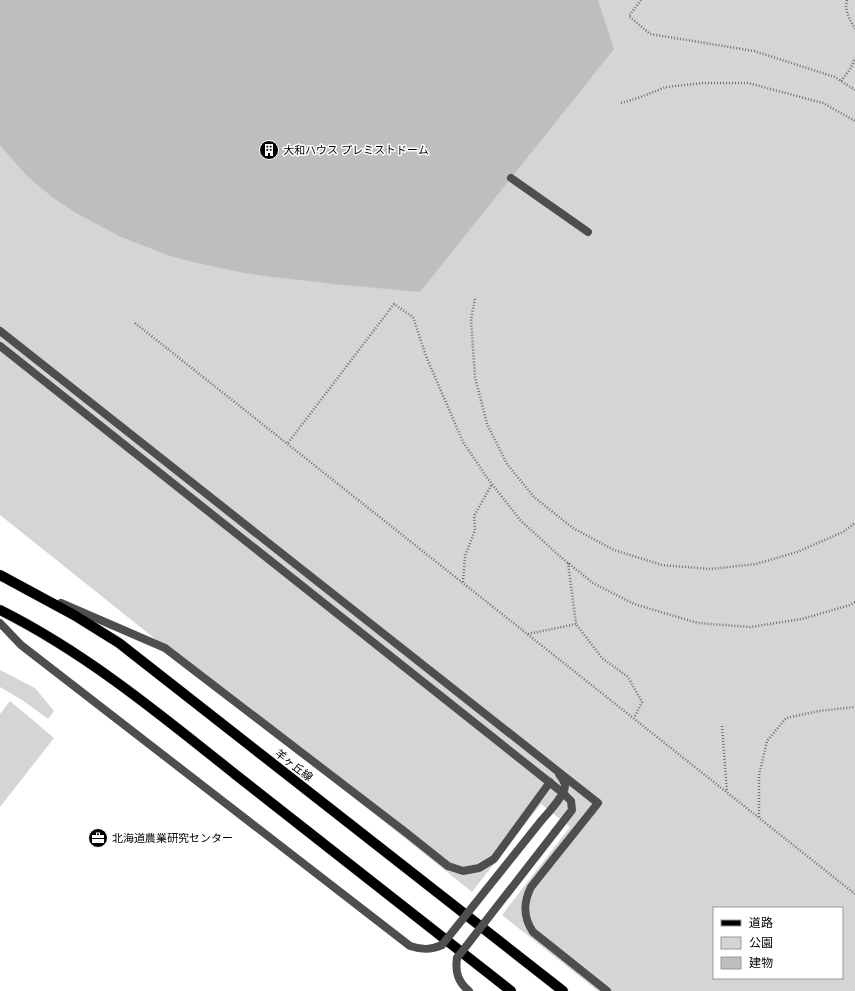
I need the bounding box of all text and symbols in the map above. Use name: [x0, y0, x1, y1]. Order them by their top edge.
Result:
building icon: 大和ハウス プレミストドーム: [258, 139, 280, 161]
place label: 大和ハウス プレミストドーム: [283, 144, 429, 156]
street label: 羊ヶ丘線: [273, 747, 315, 783]
office icon: 北海道農業研究センター: [87, 827, 109, 849]
place label: 北海道農業研究センター: [112, 832, 233, 844]
legend: [713, 907, 843, 979]
text: 道路: [749, 916, 773, 930]
text: 公園: [749, 936, 773, 950]
text: 建物: [749, 956, 773, 970]

